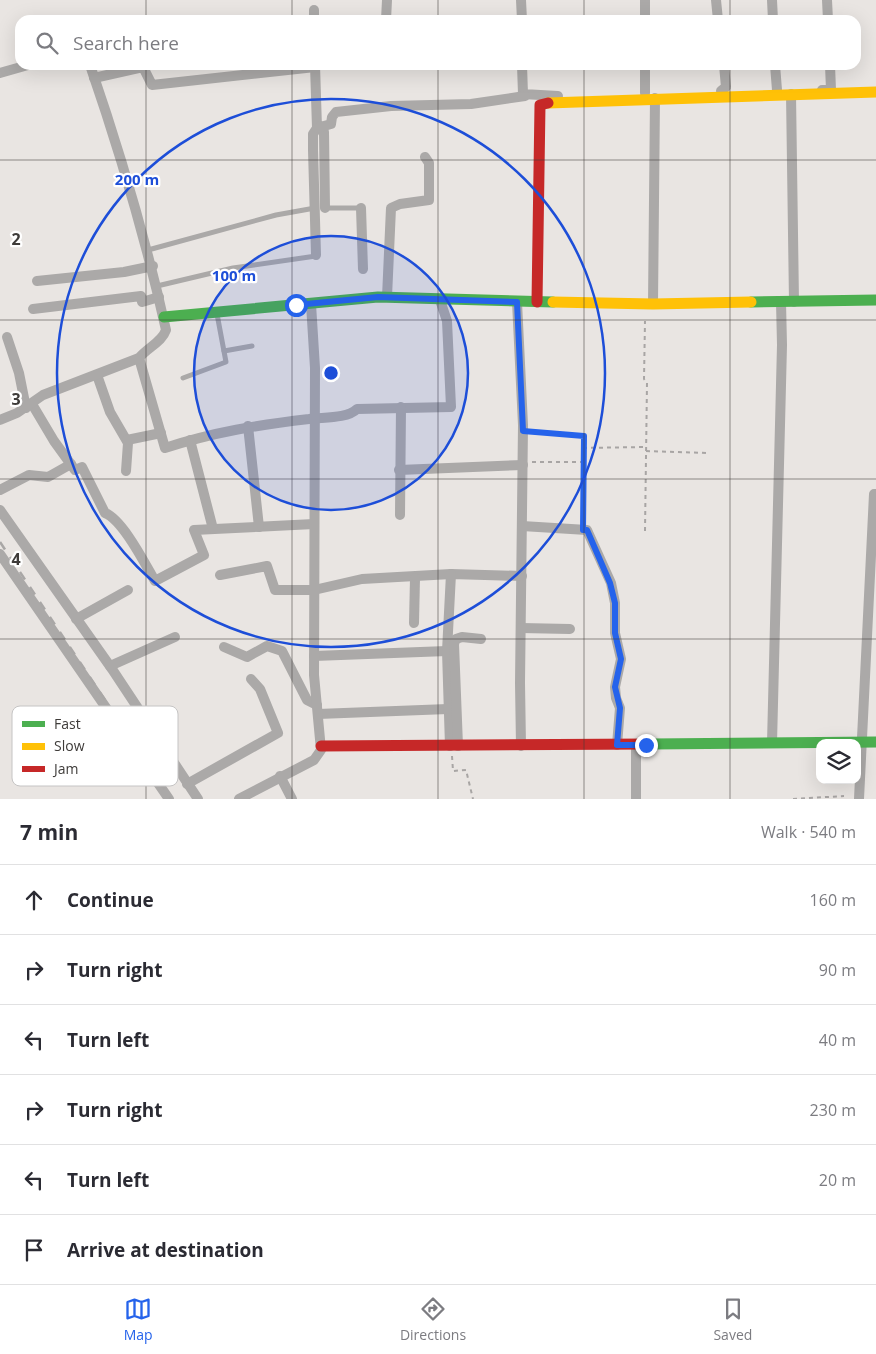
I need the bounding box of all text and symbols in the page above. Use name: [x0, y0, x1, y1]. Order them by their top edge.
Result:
search box: [15, 15, 861, 70]
icon: search: [33, 29, 61, 57]
text: Search here: [73, 30, 179, 56]
text: 200 m: [115, 169, 159, 189]
text: 2: [11, 228, 21, 250]
text: 100 m: [212, 265, 256, 285]
route start: [285, 294, 308, 317]
centre of rings: [322, 364, 340, 382]
text: 3: [11, 388, 21, 410]
text: 4: [11, 548, 21, 570]
legend: [12, 706, 178, 786]
text: Fast: [54, 714, 81, 733]
route end: [635, 734, 658, 757]
text: Slow: [54, 736, 85, 755]
map controls: [816, 739, 861, 784]
button: layers: [816, 739, 861, 784]
text: Jam: [52, 759, 79, 778]
text: 7 min: [20, 818, 78, 846]
text: Walk · 540 m: [761, 821, 856, 843]
icon: ahead: [20, 886, 48, 914]
text: Continue: [67, 887, 154, 913]
text: 160 m: [810, 889, 856, 911]
icon: right: [20, 956, 48, 984]
text: Turn right: [67, 957, 162, 983]
text: 90 m: [819, 959, 856, 981]
icon: left: [20, 1026, 48, 1054]
text: Turn left: [67, 1027, 149, 1053]
text: 40 m: [819, 1029, 856, 1051]
icon: right: [20, 1096, 48, 1124]
text: Turn right: [67, 1097, 162, 1123]
text: 230 m: [810, 1099, 856, 1121]
icon: left: [20, 1166, 48, 1194]
text: Turn left: [67, 1167, 149, 1193]
text: 20 m: [819, 1169, 856, 1191]
icon: arrive: [20, 1236, 48, 1264]
text: Arrive at destination: [67, 1237, 264, 1263]
tab: Map: [124, 1295, 153, 1344]
tab: Directions: [400, 1295, 466, 1344]
tab: Saved: [713, 1295, 752, 1344]

